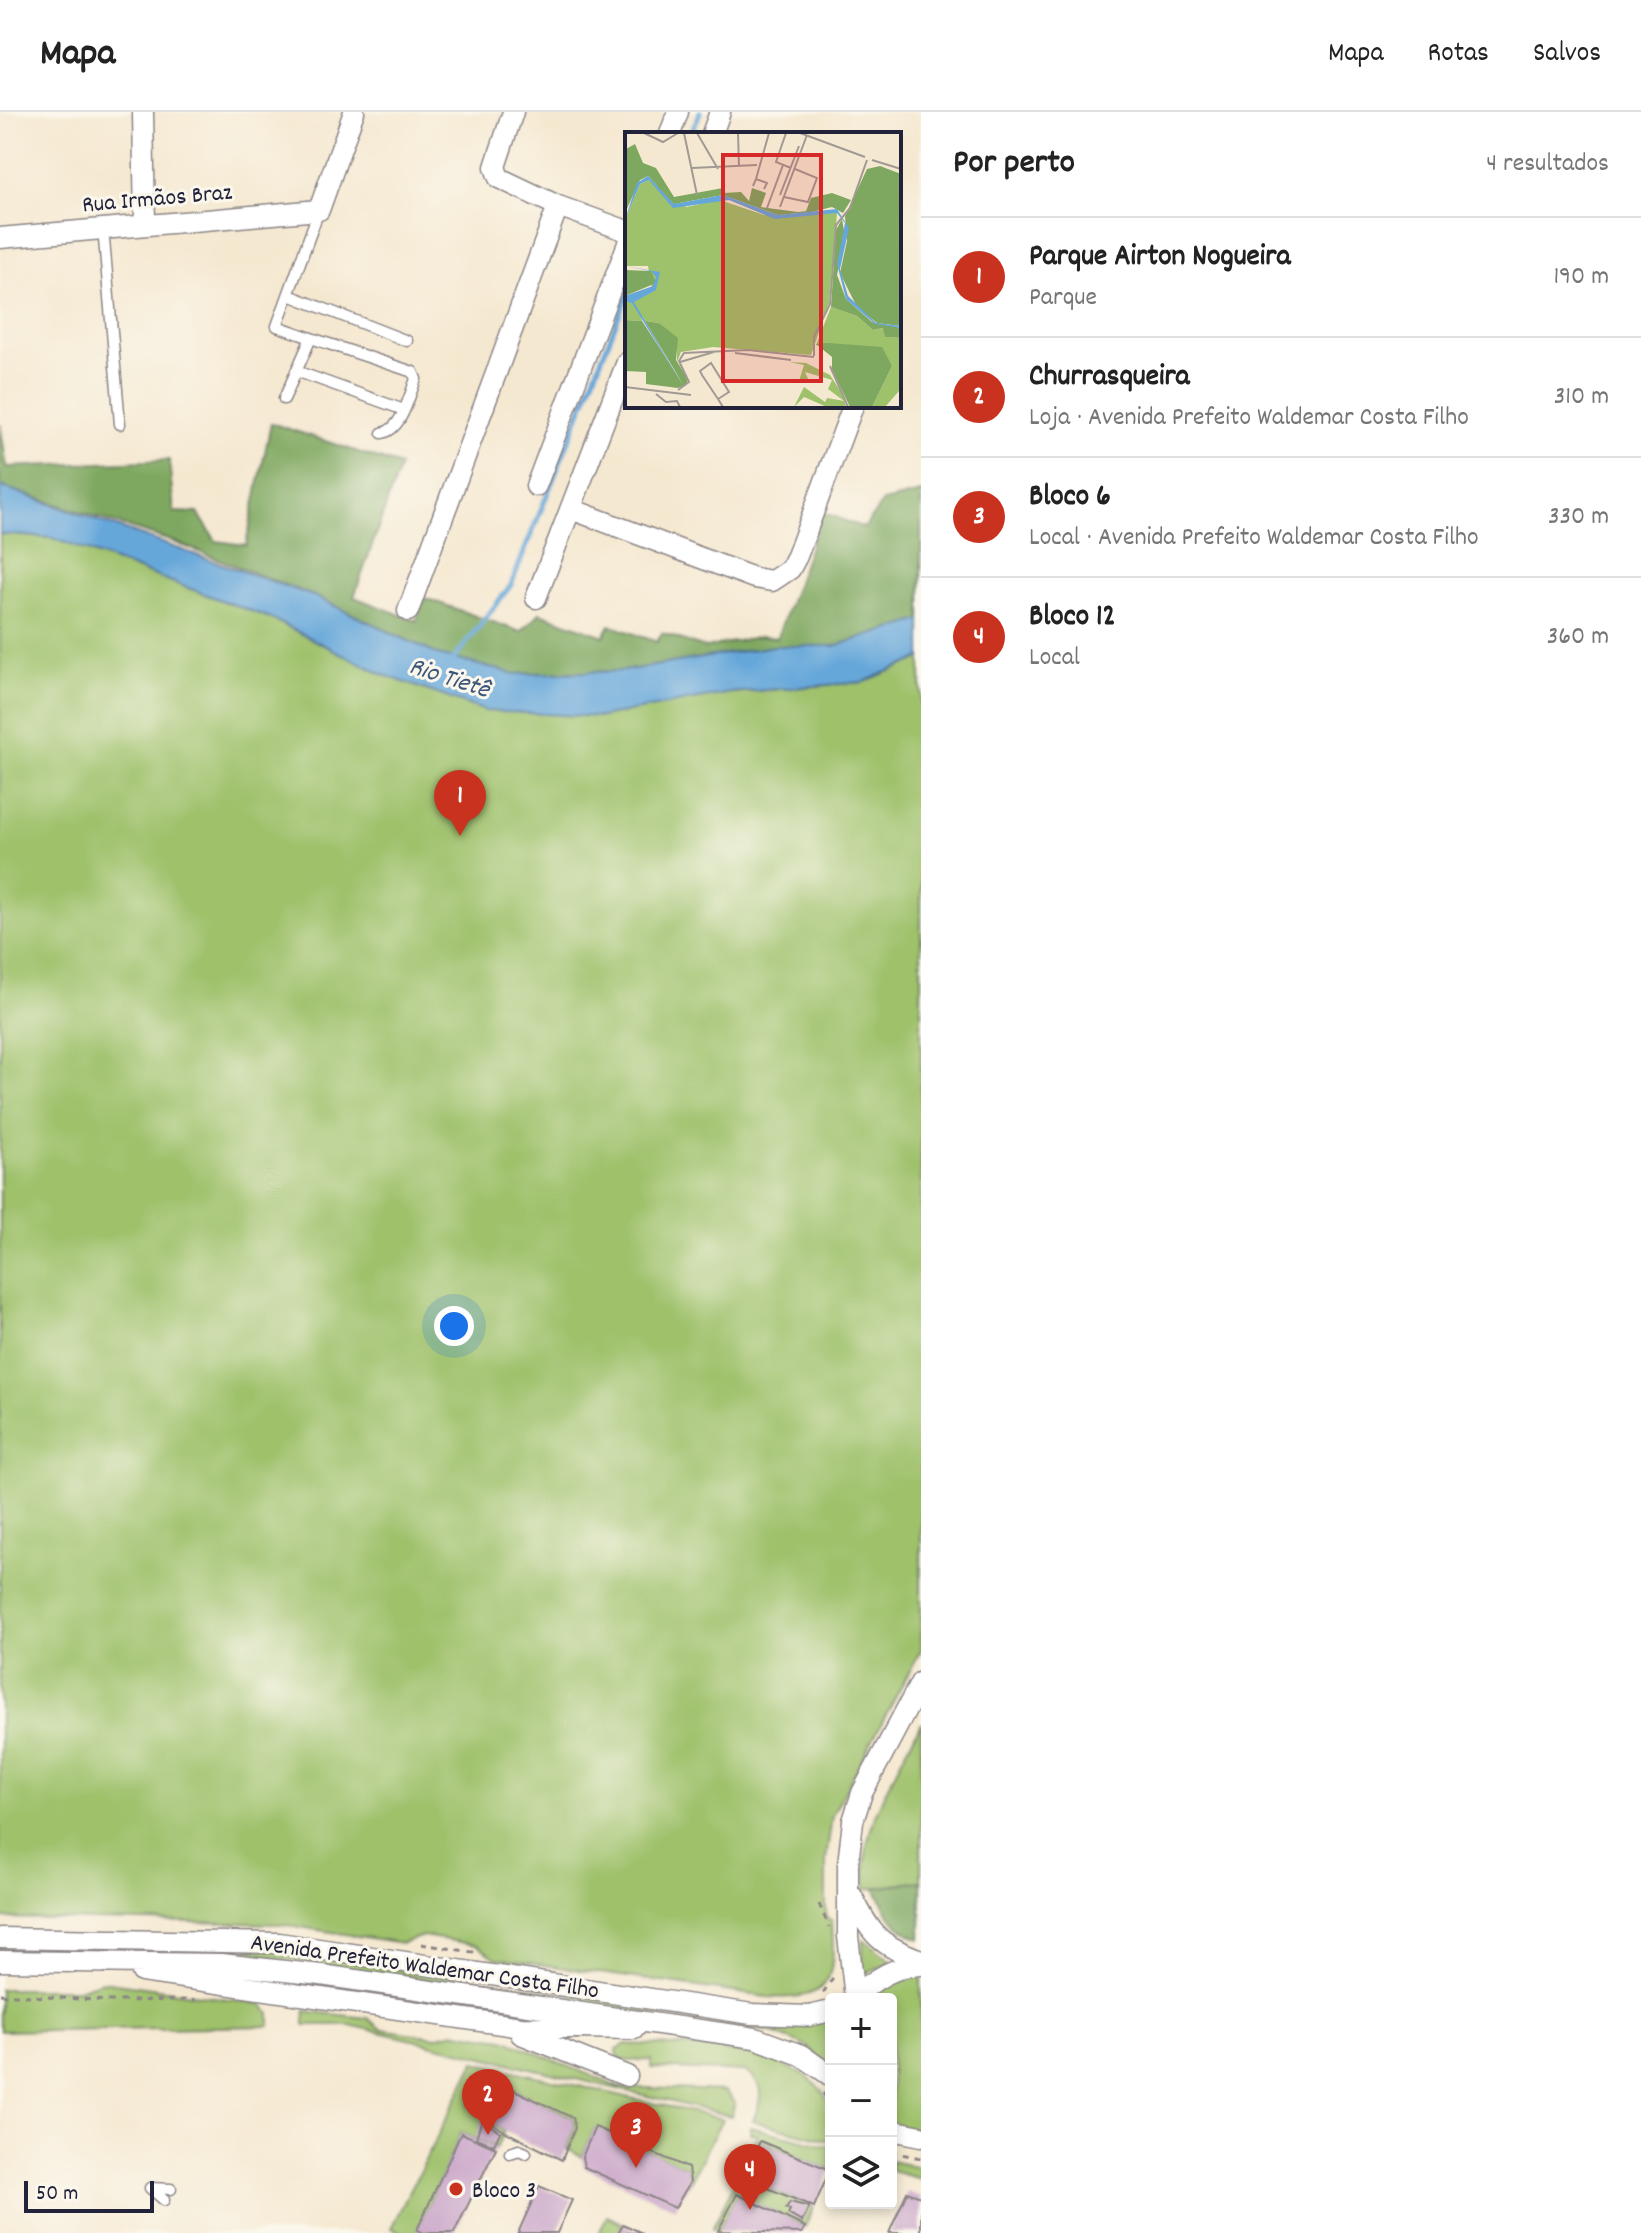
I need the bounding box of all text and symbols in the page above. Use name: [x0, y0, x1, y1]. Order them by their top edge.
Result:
text: Mapa: [40, 28, 115, 83]
text: Mapa: [1328, 35, 1384, 75]
text: Rotas: [1428, 35, 1489, 75]
text: Salvos: [1533, 35, 1601, 75]
inset map: [625, 132, 901, 408]
text: Por perto: [953, 140, 1075, 189]
text: 4 resultados: [1486, 146, 1609, 183]
street label: Rua Irmãos Braz: [81, 176, 234, 223]
text: Parque Airton Nogueira: [1029, 237, 1290, 280]
text: 1: [976, 259, 982, 296]
text: 190 m: [1553, 259, 1609, 296]
text: Parque: [1029, 280, 1097, 317]
text: Churrasqueira: [1029, 357, 1190, 400]
text: 2: [973, 379, 985, 416]
text: 310 m: [1554, 379, 1609, 416]
text: Loja · Avenida Prefeito Waldemar Costa Filho: [1029, 400, 1469, 437]
text: Bloco 6: [1029, 477, 1111, 520]
text: 3: [973, 499, 985, 536]
text: 330 m: [1548, 499, 1609, 536]
text: Local · Avenida Prefeito Waldemar Costa Filho: [1029, 520, 1479, 557]
text: Bloco 12: [1029, 597, 1116, 640]
text: 4: [974, 619, 984, 656]
text: 360 m: [1547, 619, 1609, 656]
text: Local: [1029, 640, 1080, 677]
water label: Rio Tietê: [404, 649, 495, 710]
pin: 1: [434, 770, 486, 836]
your location: [434, 1306, 474, 1346]
street label: Avenida Prefeito Waldemar Costa Filho: [248, 1927, 601, 2009]
map controls: [825, 1993, 897, 2209]
button: +: [825, 1993, 897, 2065]
button: −: [825, 2065, 897, 2137]
pin: 2: [462, 2069, 514, 2135]
pin: 3: [610, 2102, 662, 2168]
button: layers: [825, 2137, 897, 2209]
pin: 4: [724, 2144, 776, 2210]
place label: Bloco 3: [472, 2175, 536, 2209]
scale bar: [24, 2177, 154, 2213]
text: 50 m: [36, 2179, 78, 2210]
marker: Bloco 3: [447, 2180, 465, 2198]

